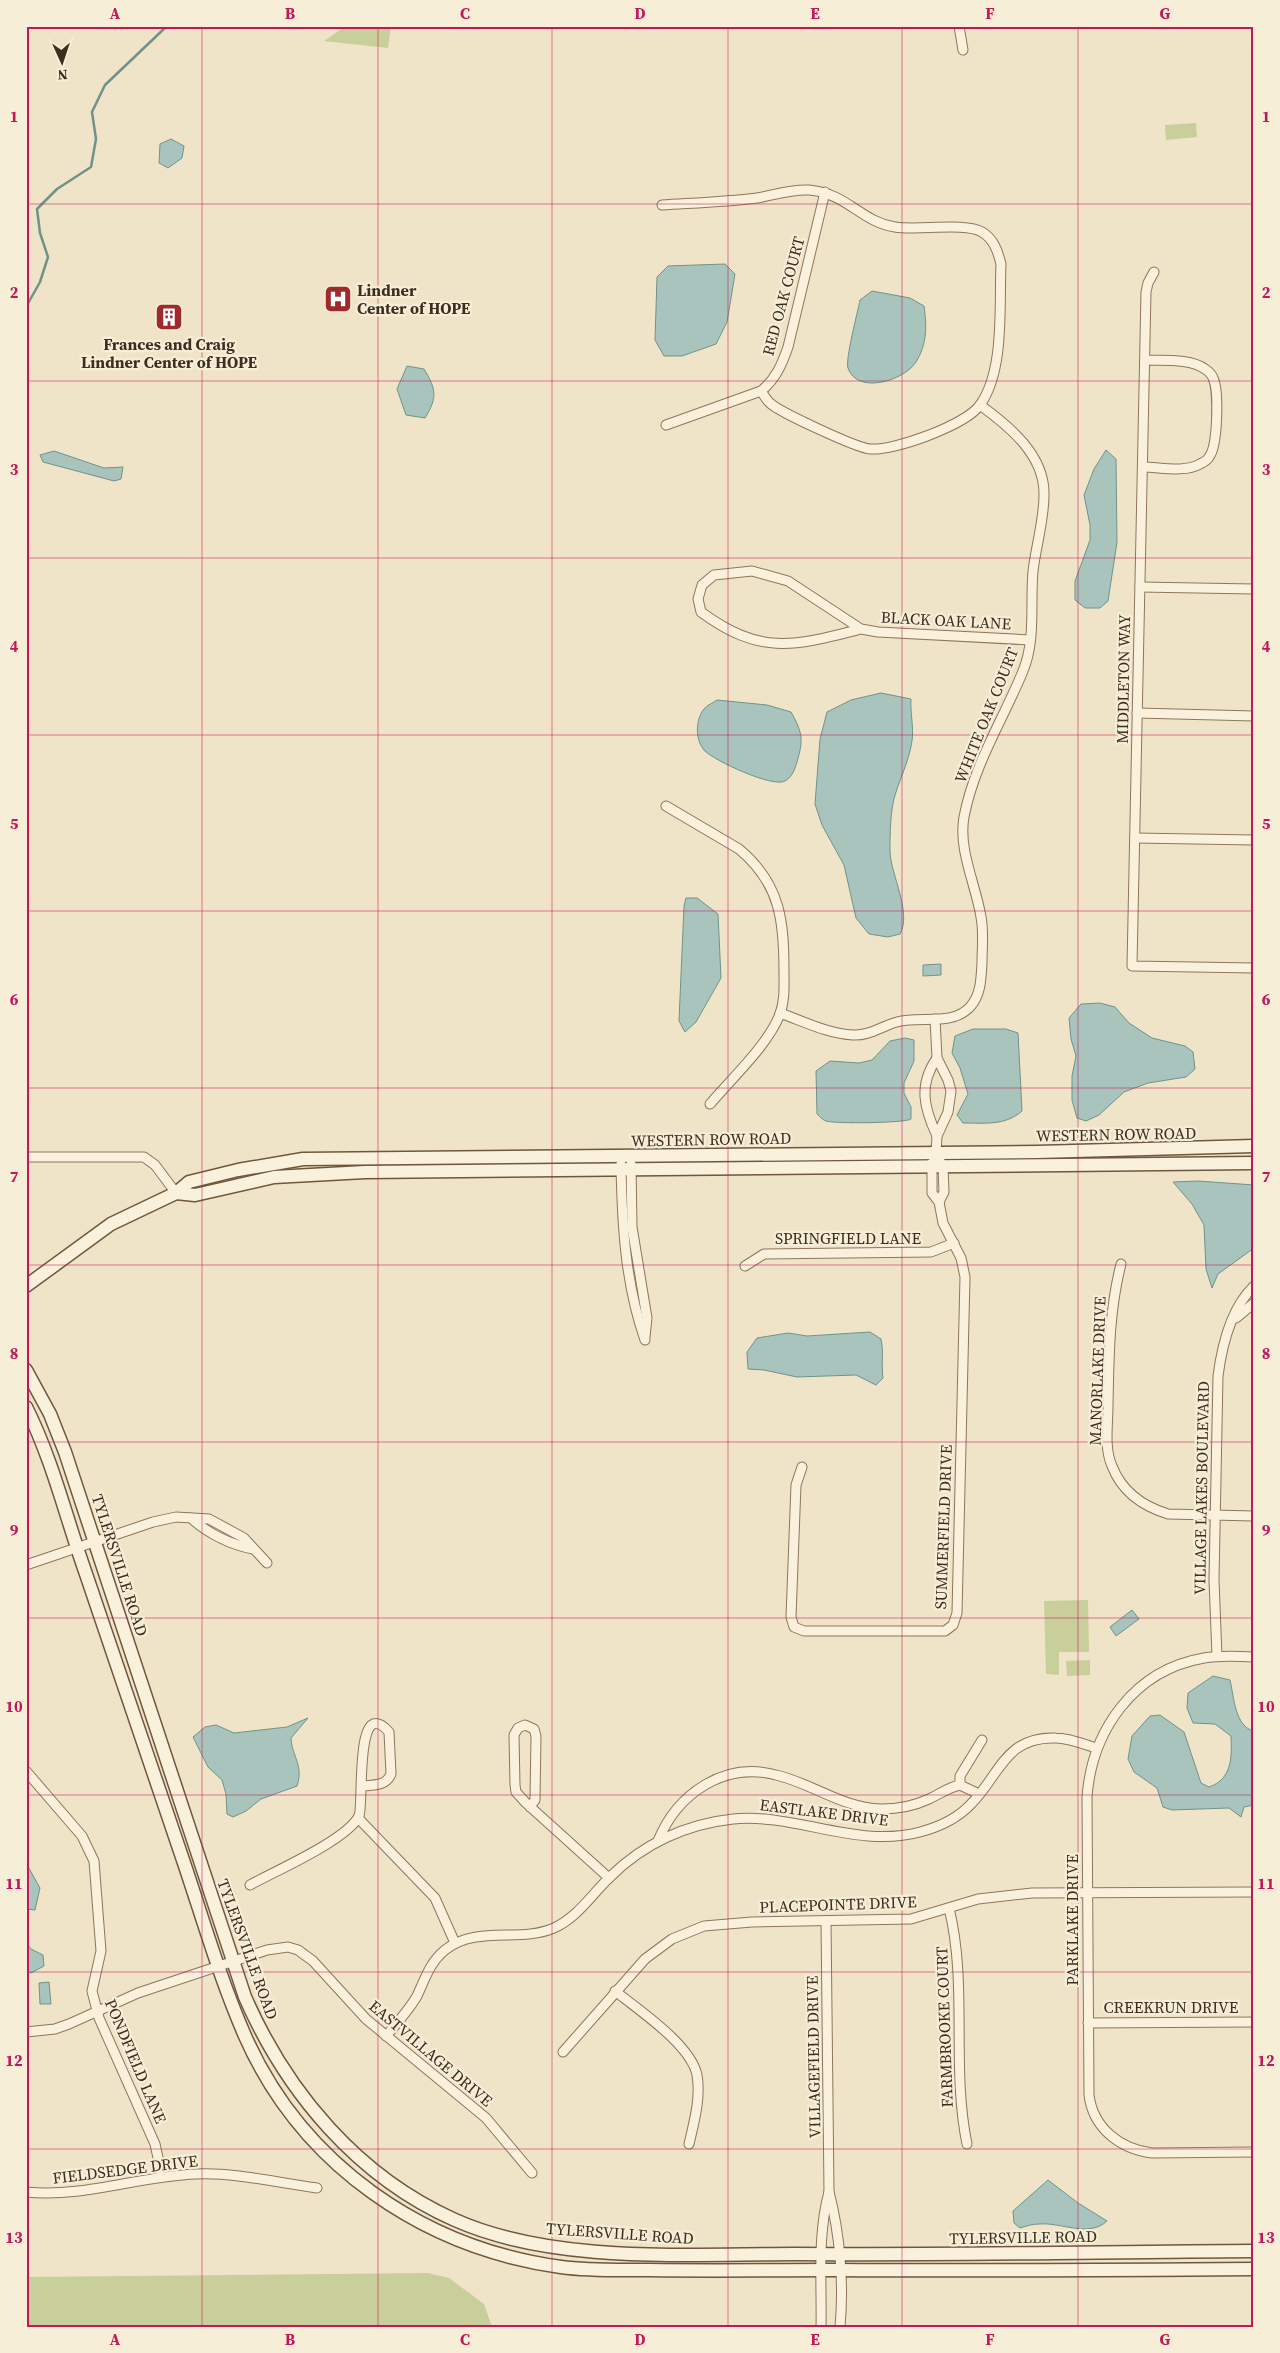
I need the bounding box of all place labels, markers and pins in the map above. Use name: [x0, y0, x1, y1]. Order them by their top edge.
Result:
place label: Lindner Center of HOPE: [357, 279, 471, 319]
hospital icon: Lindner Center of HOPE: [323, 284, 353, 314]
building icon: Frances and Craig Lindner Center of HOPE: [154, 302, 184, 332]
place label: Frances and Craig Lindner Center of HOPE: [81, 333, 258, 373]

